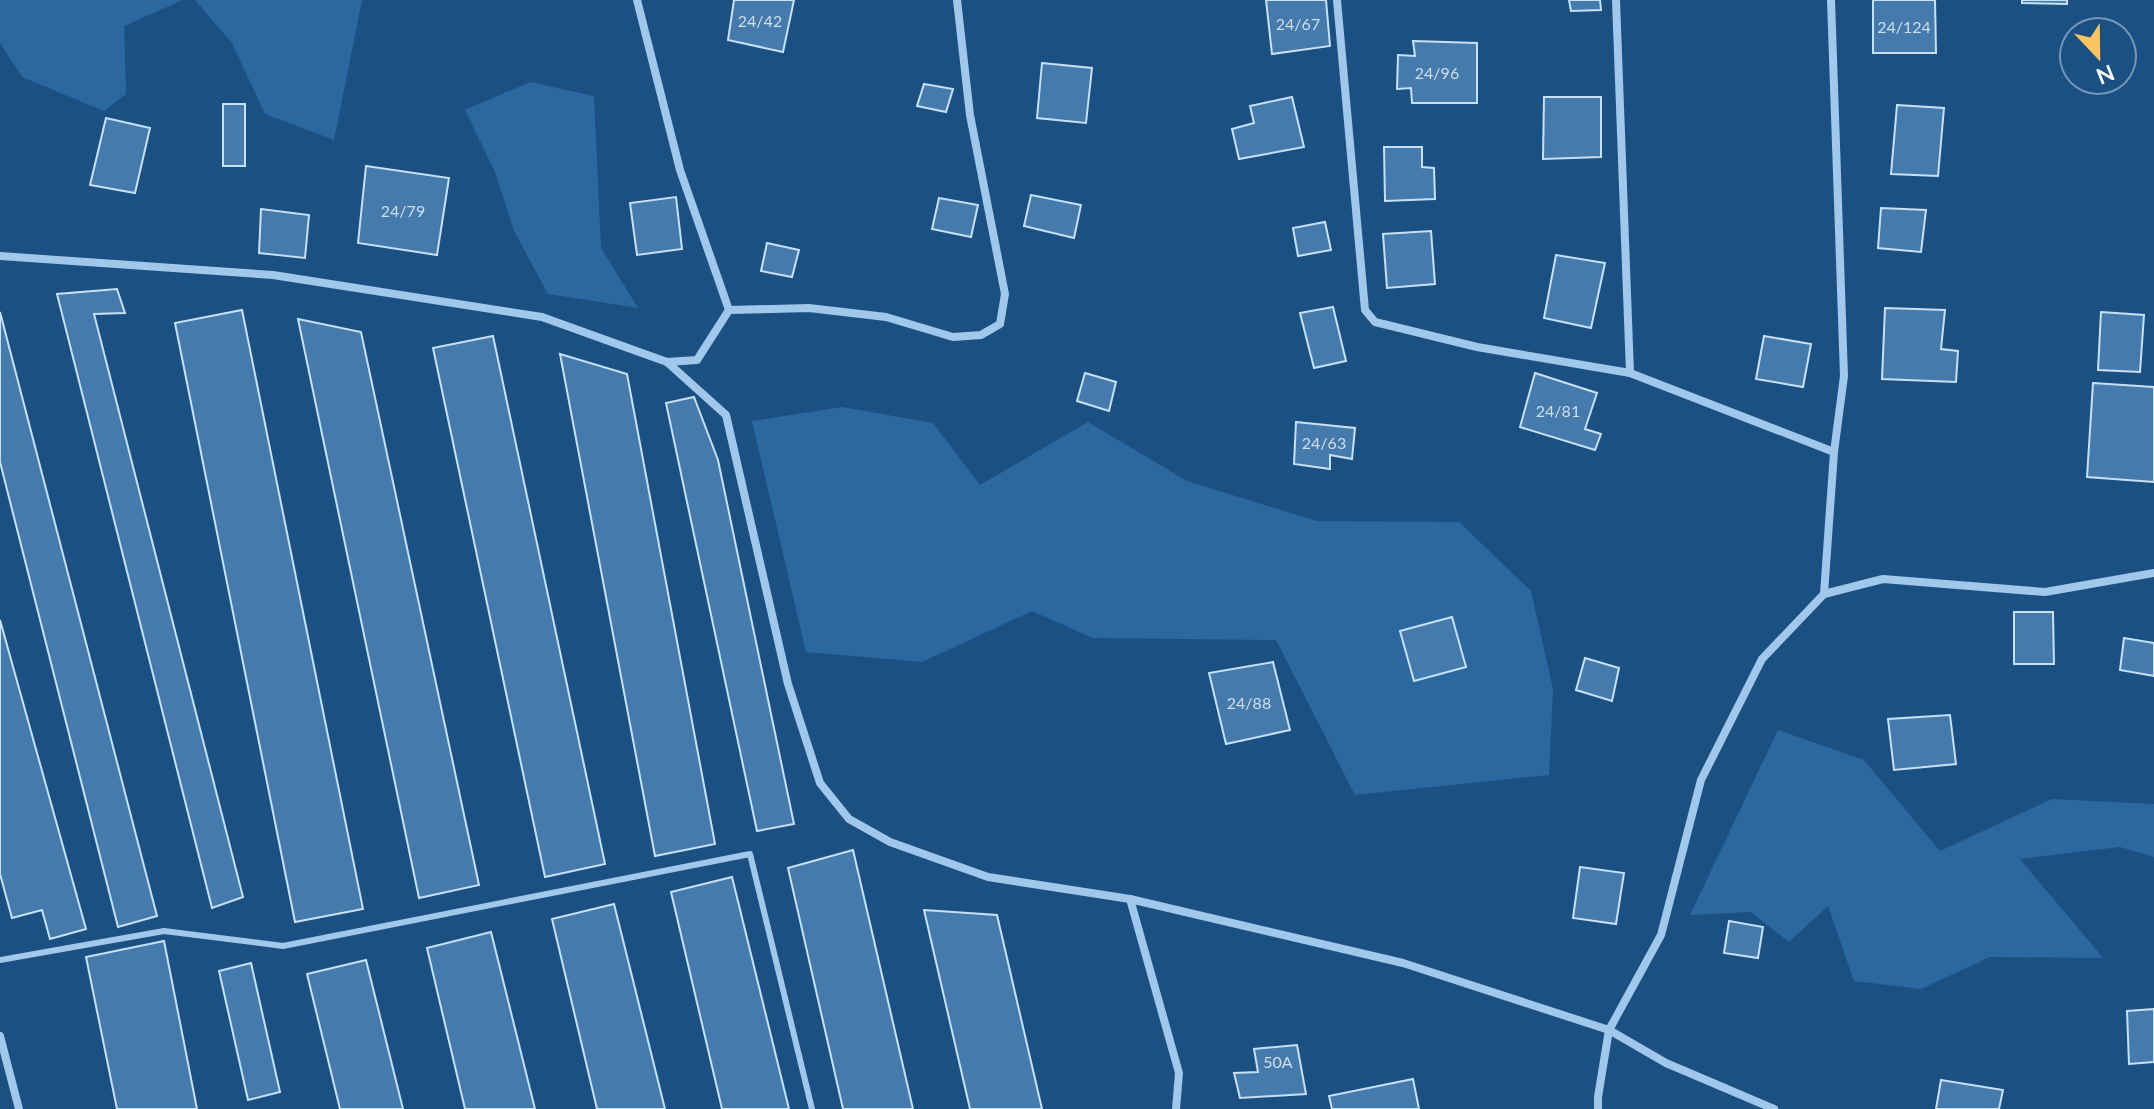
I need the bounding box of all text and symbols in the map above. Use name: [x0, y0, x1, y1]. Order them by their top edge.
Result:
house number: 24/42: [738, 11, 782, 30]
house number: 24/67: [1276, 14, 1320, 33]
north arrow: [2058, 16, 2138, 96]
house number: 24/124: [1877, 17, 1931, 36]
text: N: [2093, 59, 2119, 91]
house number: 24/96: [1415, 63, 1459, 82]
house number: 24/79: [381, 201, 425, 220]
house number: 24/81: [1536, 401, 1580, 420]
house number: 24/63: [1302, 433, 1346, 452]
house number: 24/88: [1227, 693, 1271, 712]
house number: 50А: [1263, 1052, 1293, 1071]

